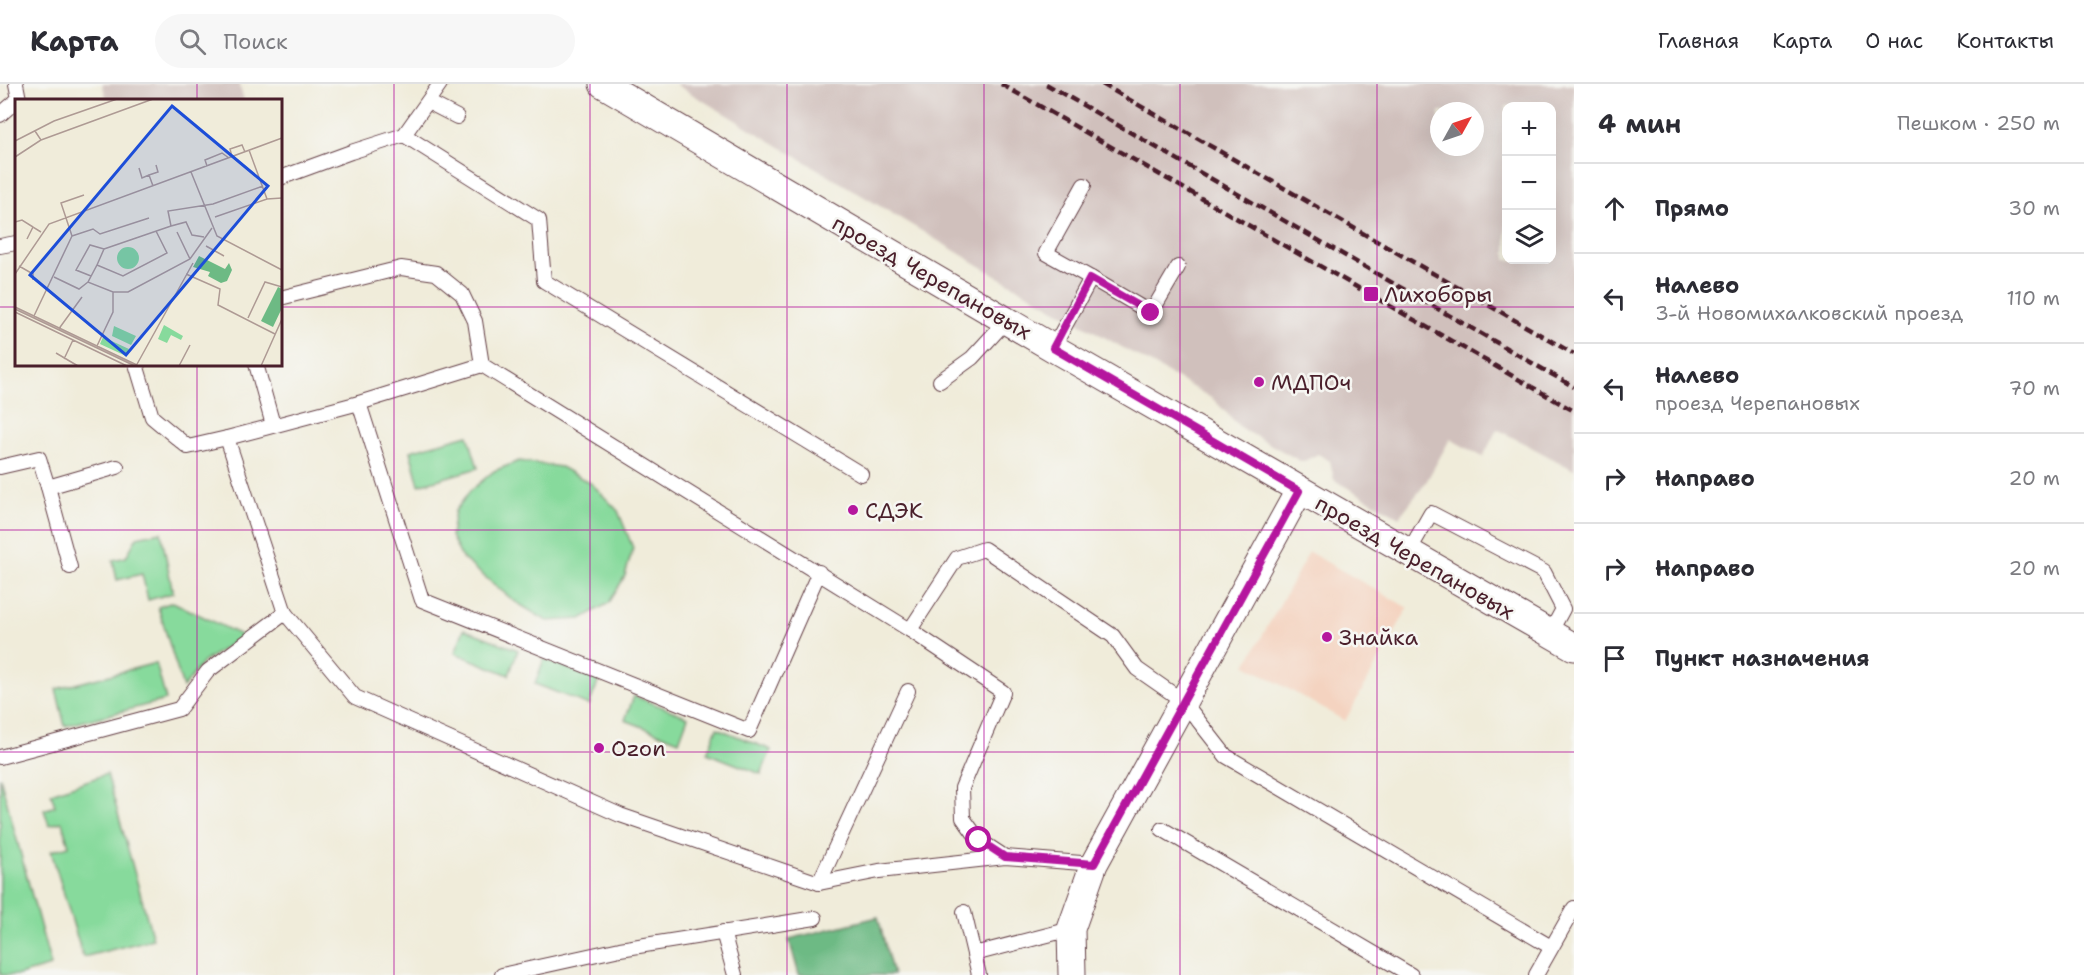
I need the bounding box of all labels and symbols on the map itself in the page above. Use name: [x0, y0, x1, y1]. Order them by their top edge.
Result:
inset map: [15, 99, 282, 366]
north arrow: [1430, 102, 1484, 156]
street label: проезд Черепановых: [827, 209, 1037, 346]
place label: Лихоборы: [1384, 280, 1492, 309]
marker: Лихоборы: [1362, 285, 1380, 303]
route end: [1137, 299, 1163, 325]
place label: МДПОч: [1271, 368, 1351, 397]
marker: МДПОч: [1252, 375, 1266, 389]
street label: проезд Черепановых: [1310, 489, 1520, 626]
place label: СДЭК: [865, 496, 923, 525]
marker: СДЭК: [846, 503, 860, 517]
place label: Знайка: [1339, 623, 1418, 652]
marker: Знайка: [1320, 630, 1334, 644]
place label: Ozon: [611, 734, 666, 763]
marker: Ozon: [592, 741, 606, 755]
route start: [965, 826, 991, 852]

